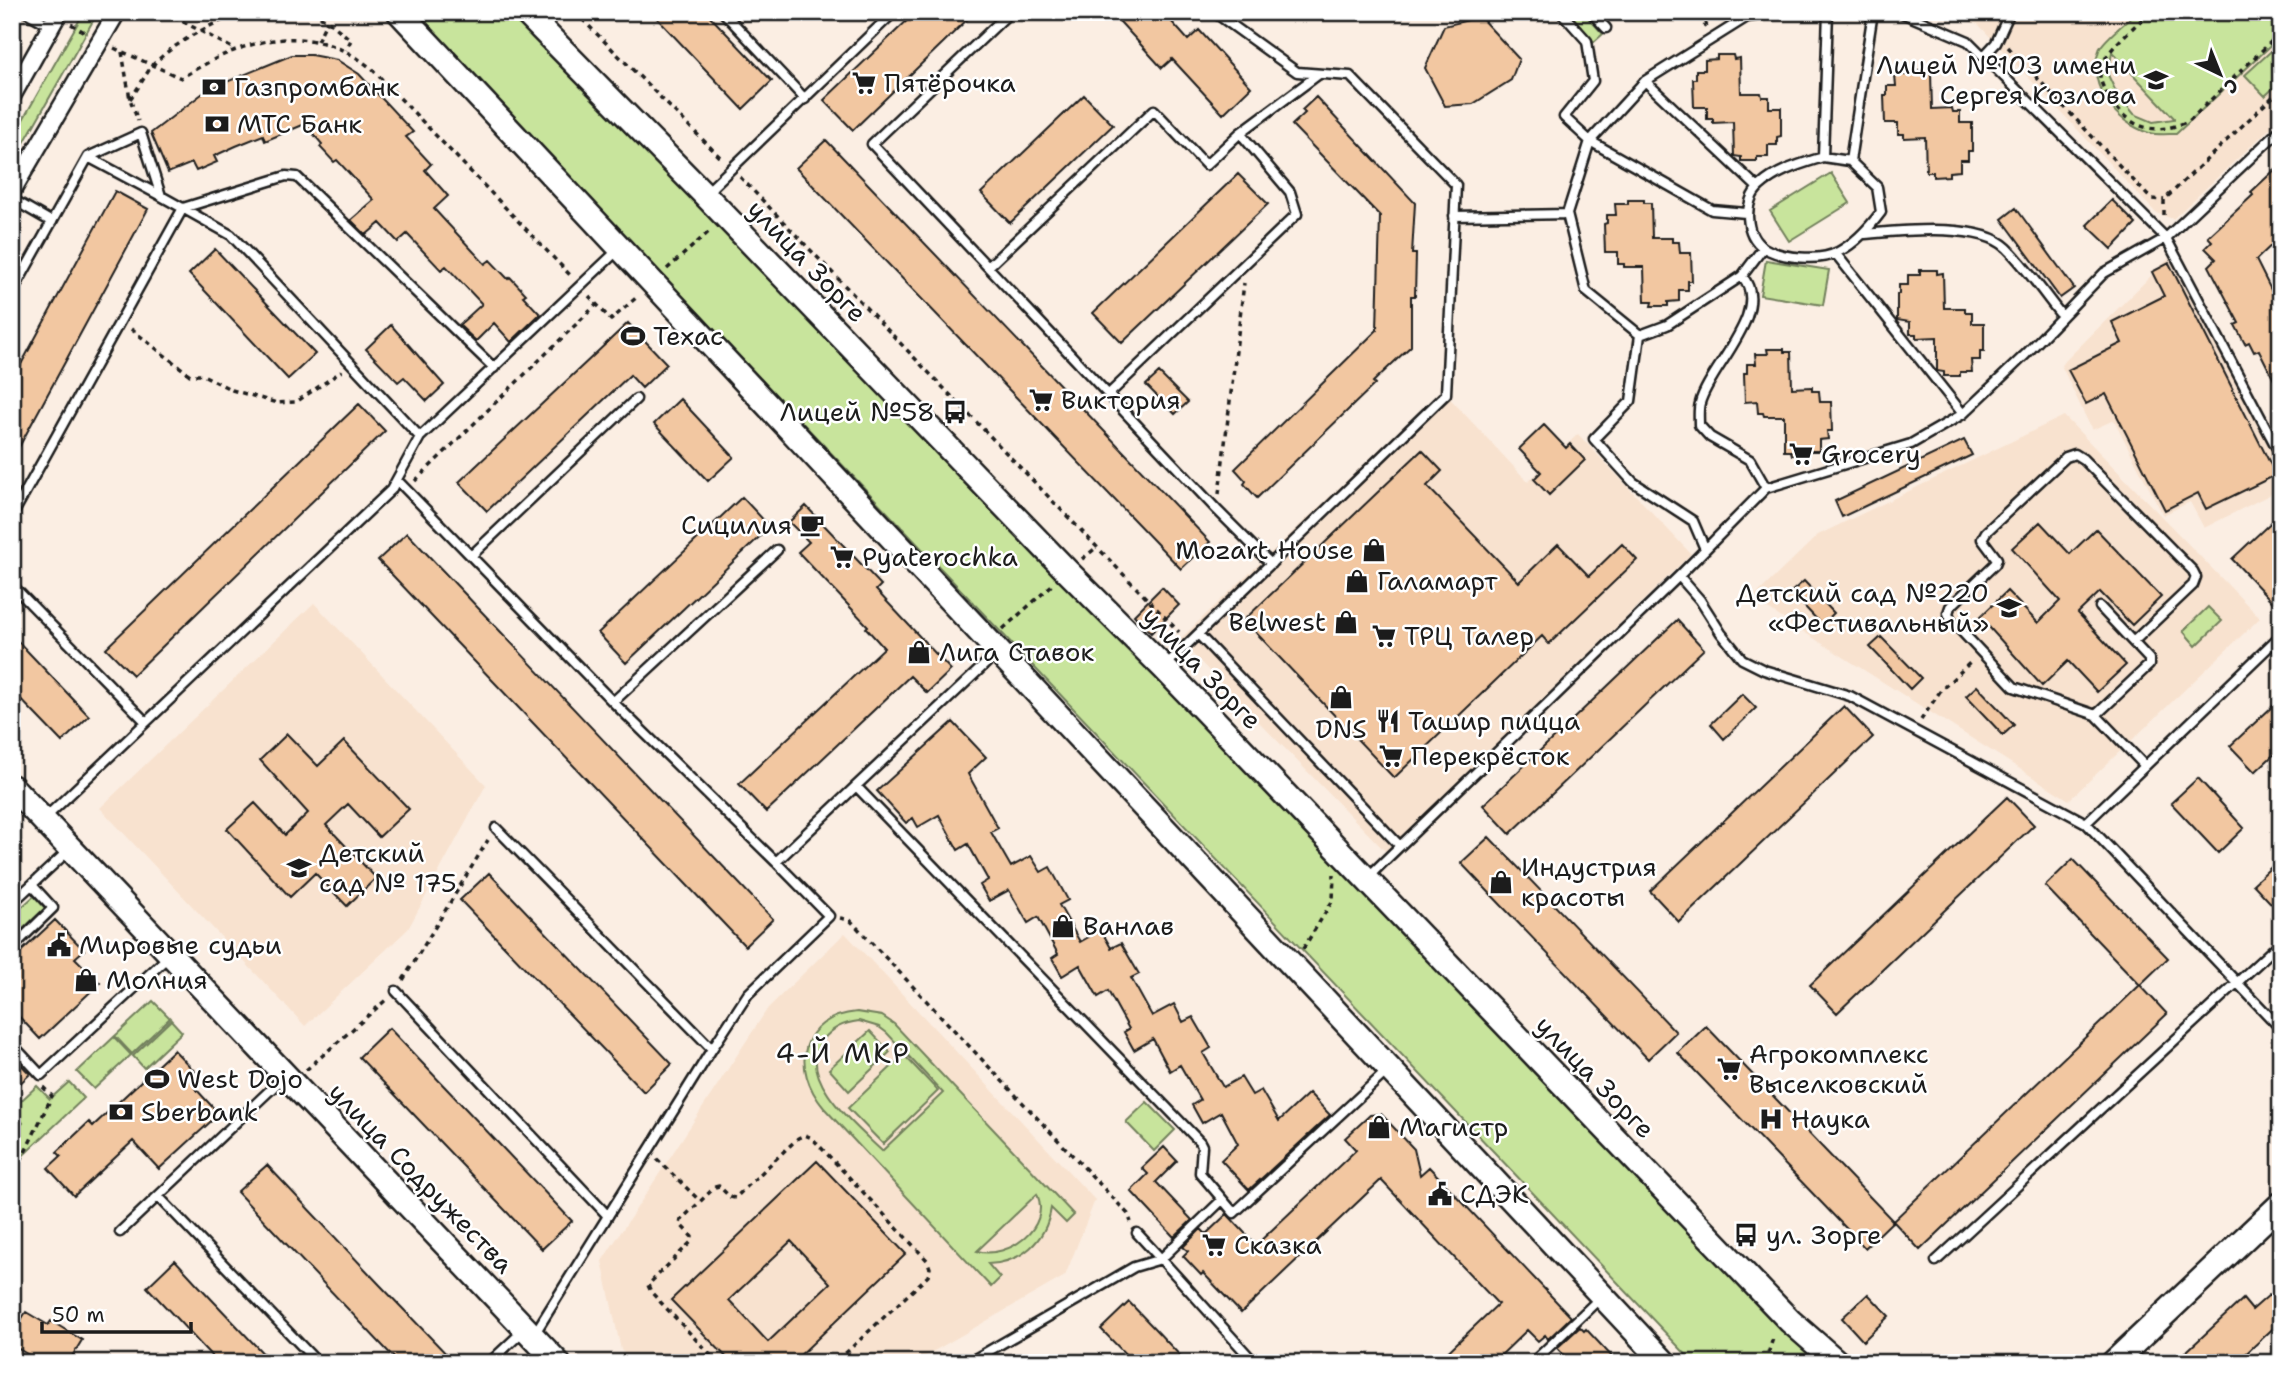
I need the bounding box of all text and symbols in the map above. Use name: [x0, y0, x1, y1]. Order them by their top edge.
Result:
north arrow: [2184, 38, 2254, 108]
place label: Лицей №103 имени Сергея Козлова: [1876, 47, 2136, 112]
place label: Пятёрочка: [884, 65, 1016, 100]
school or university icon: Лицей №103 имени Сергея Козлова: [2142, 66, 2170, 94]
place label: Газпромбанк: [234, 69, 400, 104]
supermarket icon: Пятёрочка: [850, 69, 878, 97]
bank icon: Газпромбанк: [200, 73, 228, 101]
text: С: [2218, 73, 2244, 99]
place label: МТС Банк: [237, 106, 362, 141]
bank icon: МТС Банк: [203, 110, 231, 138]
street label: улица Зорге: [740, 192, 875, 330]
place label: Техас: [653, 318, 723, 353]
sports icon: Техас: [619, 322, 647, 350]
place label: Виктория: [1061, 382, 1181, 417]
supermarket icon: Виктория: [1027, 386, 1055, 414]
place label: Лицей №58: [780, 394, 935, 429]
bus stop icon: Лицей №58: [941, 398, 969, 426]
place label: Grocery: [1821, 436, 1921, 471]
supermarket icon: Grocery: [1787, 440, 1815, 468]
place label: Сицилия: [681, 507, 792, 542]
cafe icon: Сицилия: [798, 511, 826, 539]
place label: Mozart House: [1175, 532, 1354, 567]
shop icon: Mozart House: [1360, 536, 1388, 564]
place label: Pyaterochka: [862, 539, 1018, 574]
supermarket icon: Pyaterochka: [828, 543, 856, 571]
place label: Галамарт: [1377, 563, 1498, 598]
shop icon: Галамарт: [1343, 567, 1371, 595]
place label: Детский сад №220 «Фестивальный»: [1736, 575, 1989, 640]
school or university icon: Детский сад №220 «Фестивальный»: [1995, 594, 2023, 622]
street label: улица Зорге: [1135, 599, 1270, 737]
place label: Belwest: [1229, 604, 1326, 639]
shop icon: Belwest: [1332, 608, 1360, 636]
place label: ТРЦ Талер: [1404, 618, 1534, 653]
supermarket icon: ТРЦ Талер: [1370, 622, 1398, 650]
place label: Лига Ставок: [939, 634, 1095, 669]
shop icon: Лига Ставок: [905, 638, 933, 666]
shop icon: DNS: [1327, 683, 1355, 711]
place label: Ташир пицца: [1408, 703, 1580, 738]
restaurant icon: Ташир пицца: [1374, 707, 1402, 735]
place label: DNS: [1315, 711, 1367, 746]
place label: Перекрёсток: [1411, 738, 1570, 773]
supermarket icon: Перекрёсток: [1377, 742, 1405, 770]
place label: Детский сад № 175: [319, 835, 457, 900]
place label: Индустрия красоты: [1521, 849, 1657, 914]
school or university icon: Детский сад № 175: [285, 854, 313, 882]
shop icon: Индустрия красоты: [1487, 868, 1515, 896]
place label: Ванлав: [1083, 908, 1174, 943]
shop icon: Ванлав: [1049, 912, 1077, 940]
place label: Мировые судьи: [79, 927, 282, 962]
public building icon: Мировые судьи: [45, 931, 73, 959]
place label: Молния: [106, 962, 208, 997]
shop icon: Молния: [72, 966, 100, 994]
street label: улица Зорге: [1528, 1008, 1663, 1146]
district label: 4-Й МКР: [775, 1034, 911, 1072]
place label: Агрокомплекс Выселковский: [1749, 1036, 1929, 1101]
supermarket icon: Агрокомплекс Выселковский: [1715, 1055, 1743, 1083]
place label: West Dojo: [177, 1061, 303, 1096]
sports icon: West Dojo: [143, 1065, 171, 1093]
street label: улица Содружества: [321, 1075, 522, 1281]
place label: Sberbank: [141, 1094, 259, 1129]
bank icon: Sberbank: [107, 1098, 135, 1126]
place label: Наука: [1791, 1101, 1870, 1136]
hospital icon: Наука: [1757, 1105, 1785, 1133]
place label: Магистр: [1399, 1109, 1508, 1144]
shop icon: Магистр: [1365, 1113, 1393, 1141]
place label: СДЭК: [1460, 1176, 1529, 1211]
public building icon: СДЭК: [1426, 1180, 1454, 1208]
place label: ул. Зорге: [1766, 1217, 1882, 1252]
bus stop icon: ул. Зорге: [1732, 1221, 1760, 1249]
place label: Сказка: [1234, 1227, 1322, 1262]
supermarket icon: Сказка: [1200, 1231, 1228, 1259]
scale bar: [42, 1291, 191, 1335]
text: 50 m: [52, 1301, 105, 1329]

